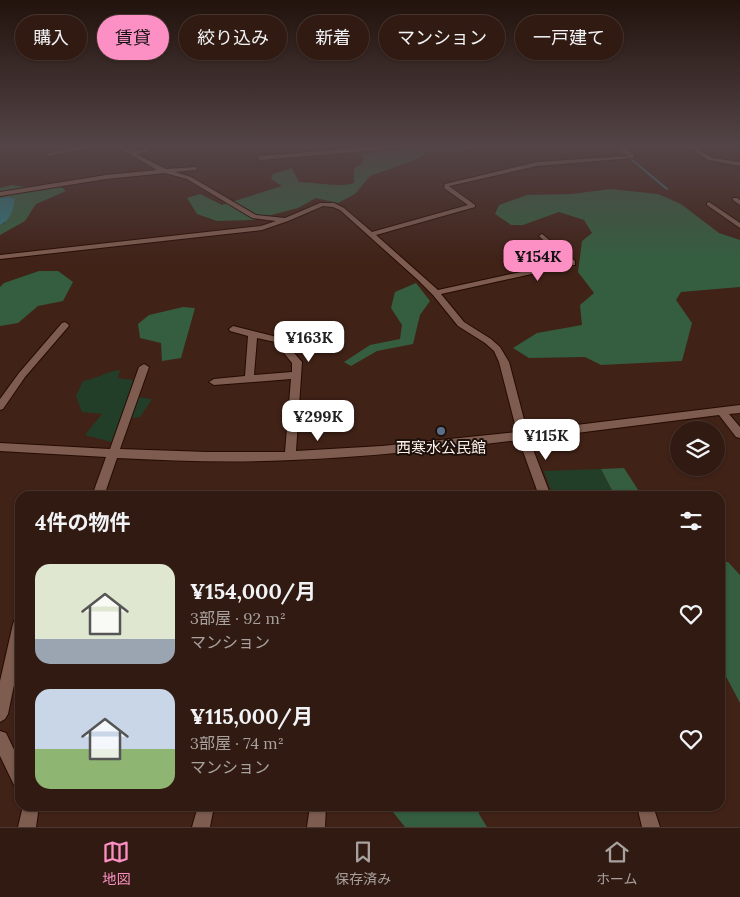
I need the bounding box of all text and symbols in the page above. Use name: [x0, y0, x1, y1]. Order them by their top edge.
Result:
chip: 購入: [15, 15, 87, 60]
chip: 賃貸: [97, 15, 169, 60]
chip: 絞り込み: [179, 15, 287, 60]
chip: 新着: [297, 15, 369, 60]
chip: マンション: [379, 15, 505, 60]
chip: 一戸建て: [515, 15, 623, 60]
pin: ¥154K: [503, 240, 573, 282]
text: ¥154K: [514, 246, 562, 266]
pin: ¥163K: [274, 320, 344, 363]
text: ¥163K: [285, 327, 333, 347]
pin: ¥299K: [283, 400, 353, 442]
text: ¥299K: [293, 406, 343, 426]
pin: ¥115K: [511, 418, 581, 461]
map controls: [670, 421, 725, 476]
button: layers: [670, 421, 725, 476]
marker: 西寒水公民館: [435, 425, 447, 437]
text: ¥115K: [524, 425, 568, 445]
place label: 西寒水公民館: [396, 438, 486, 457]
icon: filters: [677, 507, 705, 535]
text: 4件の物件: [35, 509, 131, 536]
text: ¥154,000/月: [190, 578, 316, 605]
icon: home: [75, 584, 135, 644]
icon: heart: [677, 600, 705, 628]
text: 3部屋 · 92 m²: [190, 608, 286, 628]
text: マンション: [190, 632, 270, 652]
text: ¥115,000/月: [190, 703, 313, 730]
icon: home: [75, 709, 135, 769]
icon: heart: [677, 725, 705, 753]
text: 3部屋 · 74 m²: [190, 733, 284, 753]
text: マンション: [190, 757, 270, 777]
tab: 地図: [102, 838, 130, 888]
tab: 保存済み: [335, 838, 391, 888]
tab: ホーム: [596, 838, 638, 888]

